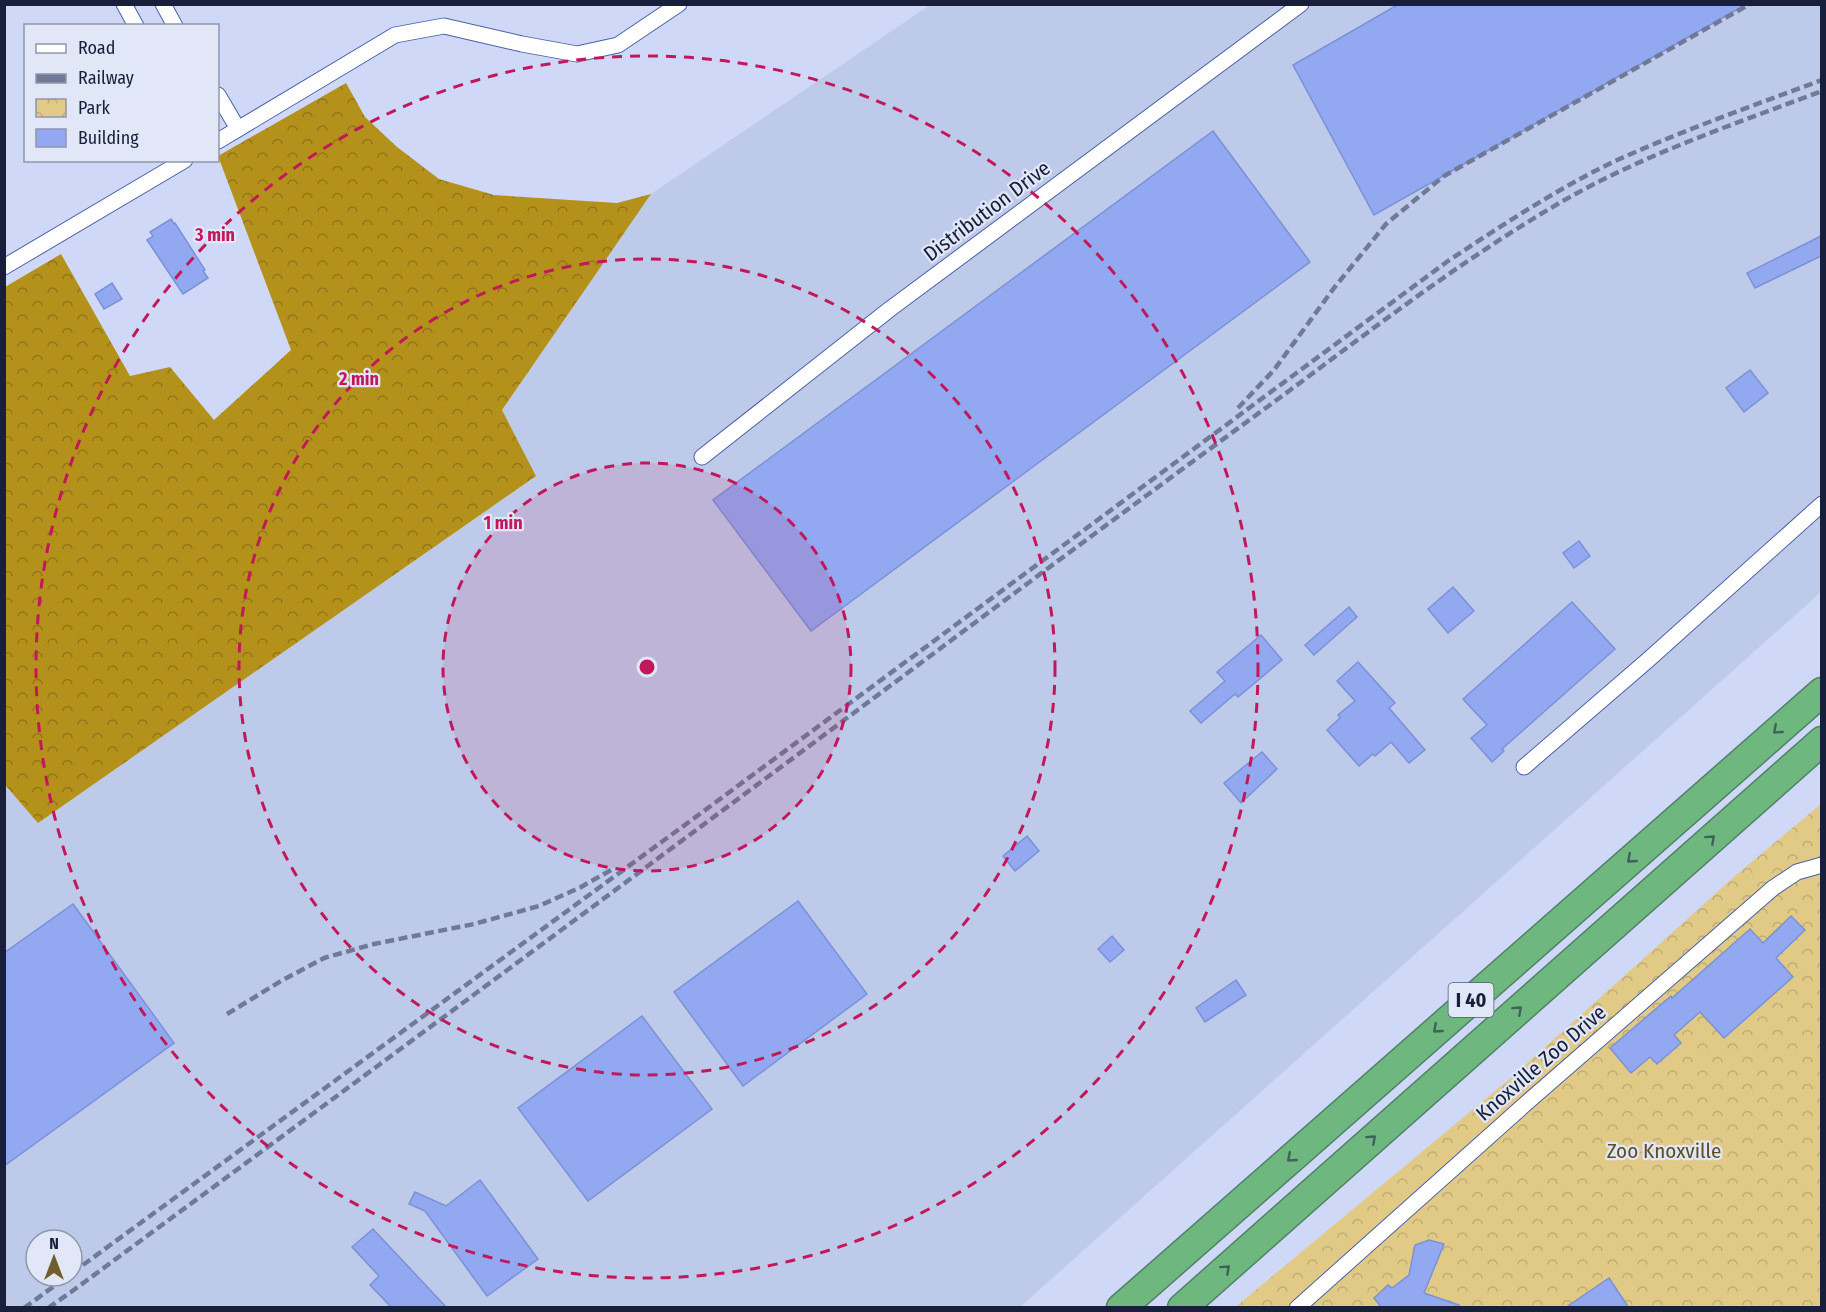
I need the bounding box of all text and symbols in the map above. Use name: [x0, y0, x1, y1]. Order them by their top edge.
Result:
legend: [24, 24, 219, 162]
text: Road: [78, 37, 115, 59]
text: Railway: [78, 67, 134, 89]
text: Park: [78, 97, 111, 119]
text: Building: [78, 127, 139, 149]
street label: Distribution Drive: [919, 155, 1055, 267]
text: 3 min: [194, 224, 235, 246]
text: 2 min: [338, 368, 379, 390]
text: 1 min: [483, 512, 523, 534]
centre of rings: [637, 657, 657, 677]
one-way arrow: [1773, 723, 1784, 734]
one-way arrow: [1704, 835, 1715, 846]
one-way arrow: [1627, 852, 1638, 863]
road number: I 40: [1448, 983, 1494, 1017]
street label: Knoxville Zoo Drive: [1471, 999, 1611, 1127]
one-way arrow: [1511, 1006, 1522, 1017]
one-way arrow: [1433, 1022, 1444, 1033]
one-way arrow: [1365, 1135, 1376, 1146]
park label: Zoo Knoxville: [1607, 1138, 1721, 1164]
one-way arrow: [1287, 1151, 1297, 1162]
north arrow: [24, 1228, 84, 1288]
text: N: [49, 1234, 59, 1253]
one-way arrow: [1219, 1265, 1230, 1276]

